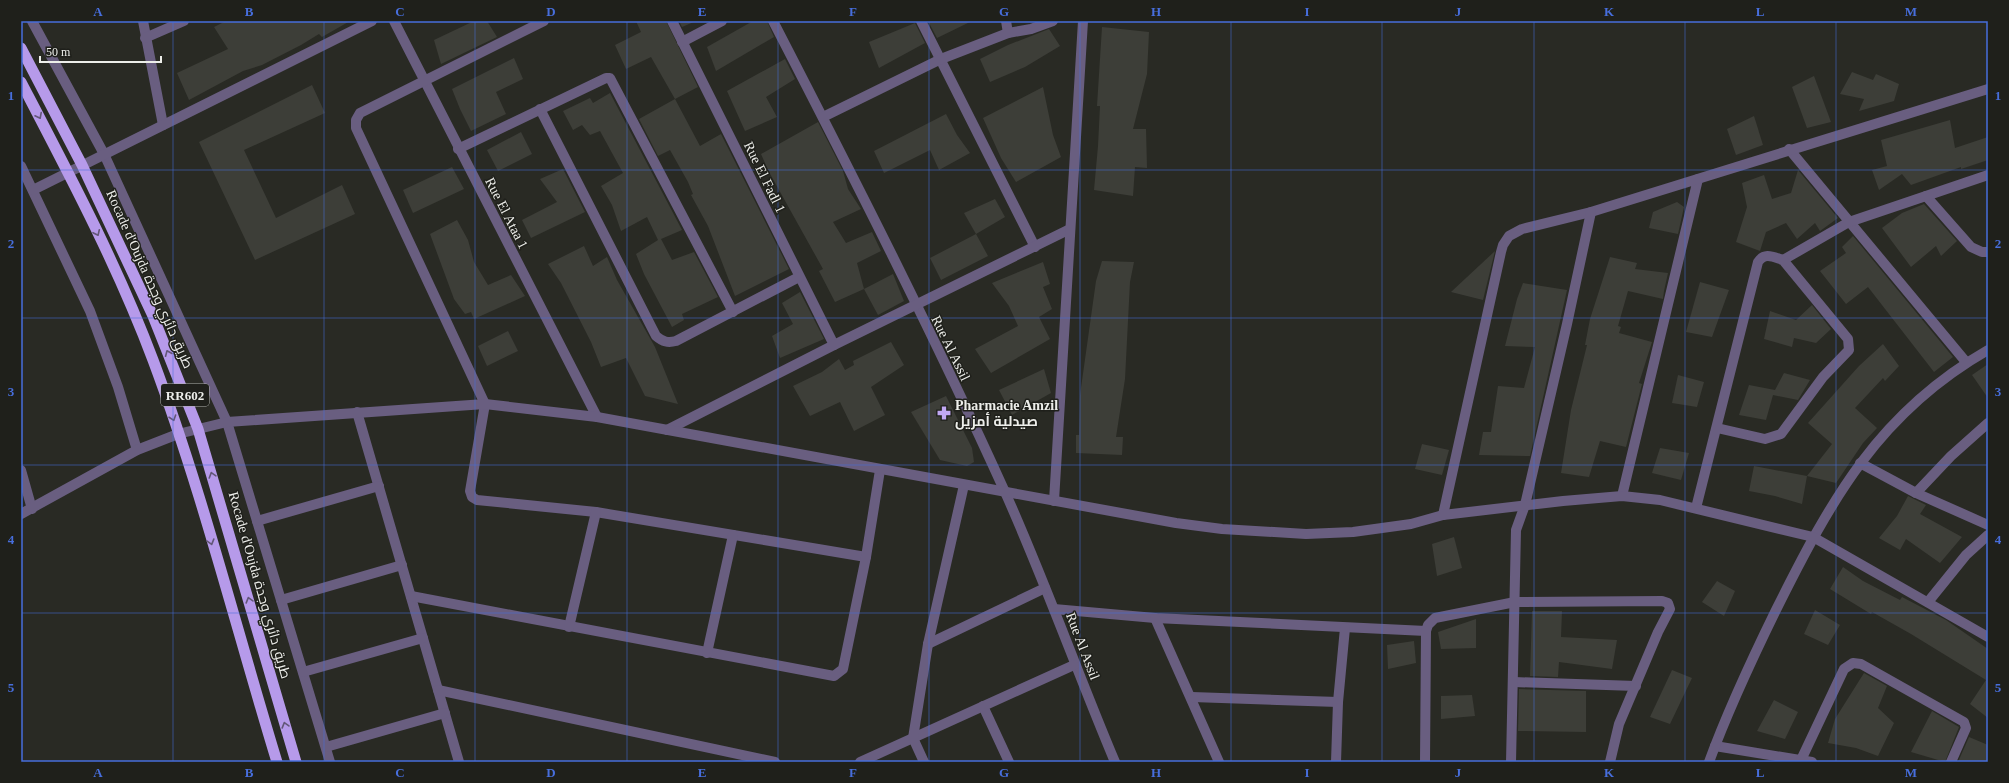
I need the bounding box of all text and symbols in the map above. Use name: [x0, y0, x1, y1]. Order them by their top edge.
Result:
text: A: [93, 4, 103, 19]
text: B: [245, 4, 254, 19]
text: C: [395, 4, 405, 19]
text: D: [546, 4, 556, 19]
text: E: [698, 4, 706, 19]
text: F: [849, 4, 857, 19]
text: G: [999, 4, 1009, 19]
text: H: [1151, 4, 1161, 19]
text: I: [1304, 4, 1310, 19]
text: J: [1455, 4, 1462, 19]
text: K: [1604, 4, 1615, 19]
text: L: [1756, 4, 1765, 19]
text: M: [1905, 4, 1917, 19]
scale bar: [40, 38, 161, 64]
text: 50 m: [46, 45, 71, 59]
text: 1: [8, 88, 14, 103]
text: 1: [1995, 88, 2001, 103]
one-way arrow: [34, 112, 42, 120]
street label: Rue El Fadl 1: [741, 139, 788, 215]
street label: Rue El Ataa 1: [482, 175, 531, 251]
street label: Rocade d'Oujda طريق دائري وجدة: [100, 188, 196, 372]
one-way arrow: [92, 228, 100, 236]
text: 2: [8, 236, 14, 251]
text: 2: [1995, 236, 2001, 251]
street label: Rue Al Assil: [928, 313, 973, 383]
one-way arrow: [165, 349, 173, 356]
text: 3: [8, 384, 15, 399]
road number: RR602: [161, 384, 209, 406]
text: 3: [1995, 384, 2002, 399]
place label: Pharmacie Amzil صيدلية أمزيل: [955, 398, 1058, 430]
pharmacy icon: Pharmacie Amzil صيدلية أمزيل: [936, 405, 952, 421]
one-way arrow: [168, 414, 176, 421]
one-way arrow: [208, 472, 217, 479]
street label: Rocade d'Oujda طريق دائري وجدة: [222, 490, 293, 681]
text: 4: [8, 532, 15, 547]
text: 4: [1995, 532, 2002, 547]
one-way arrow: [206, 538, 215, 545]
one-way arrow: [245, 596, 254, 603]
street label: Rue Al Assil: [1063, 610, 1102, 682]
text: 5: [8, 680, 15, 695]
text: 5: [1995, 680, 2002, 695]
one-way arrow: [281, 721, 290, 728]
text: A: [93, 765, 103, 780]
text: B: [245, 765, 254, 780]
text: C: [395, 765, 405, 780]
text: D: [546, 765, 556, 780]
text: E: [698, 765, 706, 780]
text: F: [849, 765, 857, 780]
text: G: [999, 765, 1009, 780]
text: H: [1151, 765, 1161, 780]
text: I: [1304, 765, 1310, 780]
text: J: [1455, 765, 1462, 780]
text: K: [1604, 765, 1615, 780]
text: L: [1756, 765, 1765, 780]
text: M: [1905, 765, 1917, 780]

